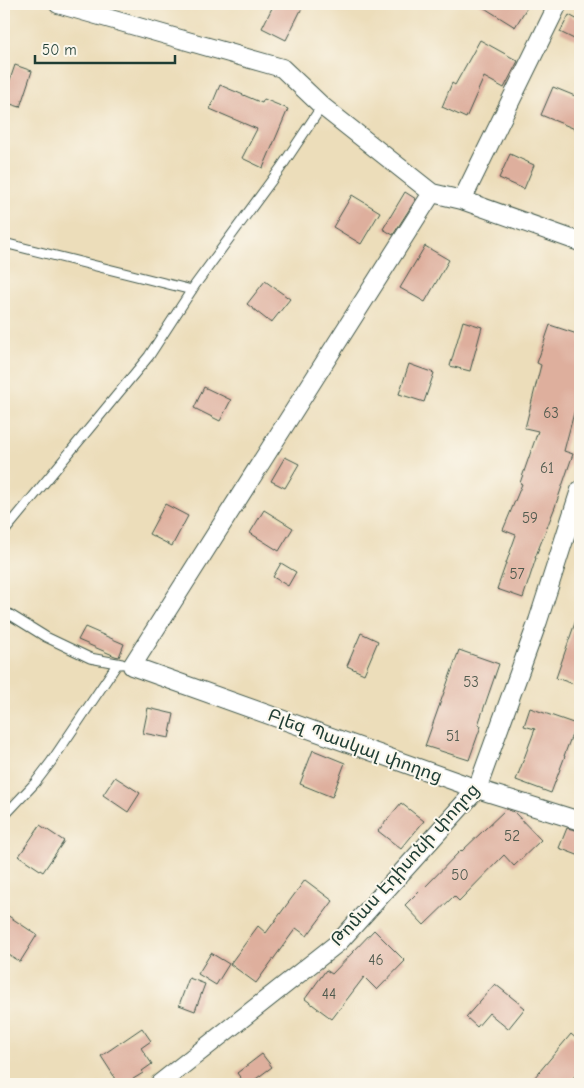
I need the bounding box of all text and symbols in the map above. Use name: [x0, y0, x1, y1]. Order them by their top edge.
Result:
scale bar: [35, 32, 175, 64]
text: 50 m: [42, 41, 77, 59]
house number: 63: [543, 404, 559, 422]
house number: 61: [540, 459, 554, 477]
house number: 59: [522, 509, 538, 527]
house number: 57: [509, 565, 525, 583]
house number: 53: [463, 673, 479, 691]
street label: Բլեզ Պասկալ փողոց: [265, 705, 445, 787]
house number: 51: [446, 727, 460, 745]
street label: Թոմաս Էդիսոնի փողոց: [326, 779, 484, 951]
house number: 52: [504, 827, 520, 845]
house number: 50: [451, 866, 469, 884]
house number: 46: [368, 951, 384, 969]
house number: 44: [322, 985, 336, 1003]

